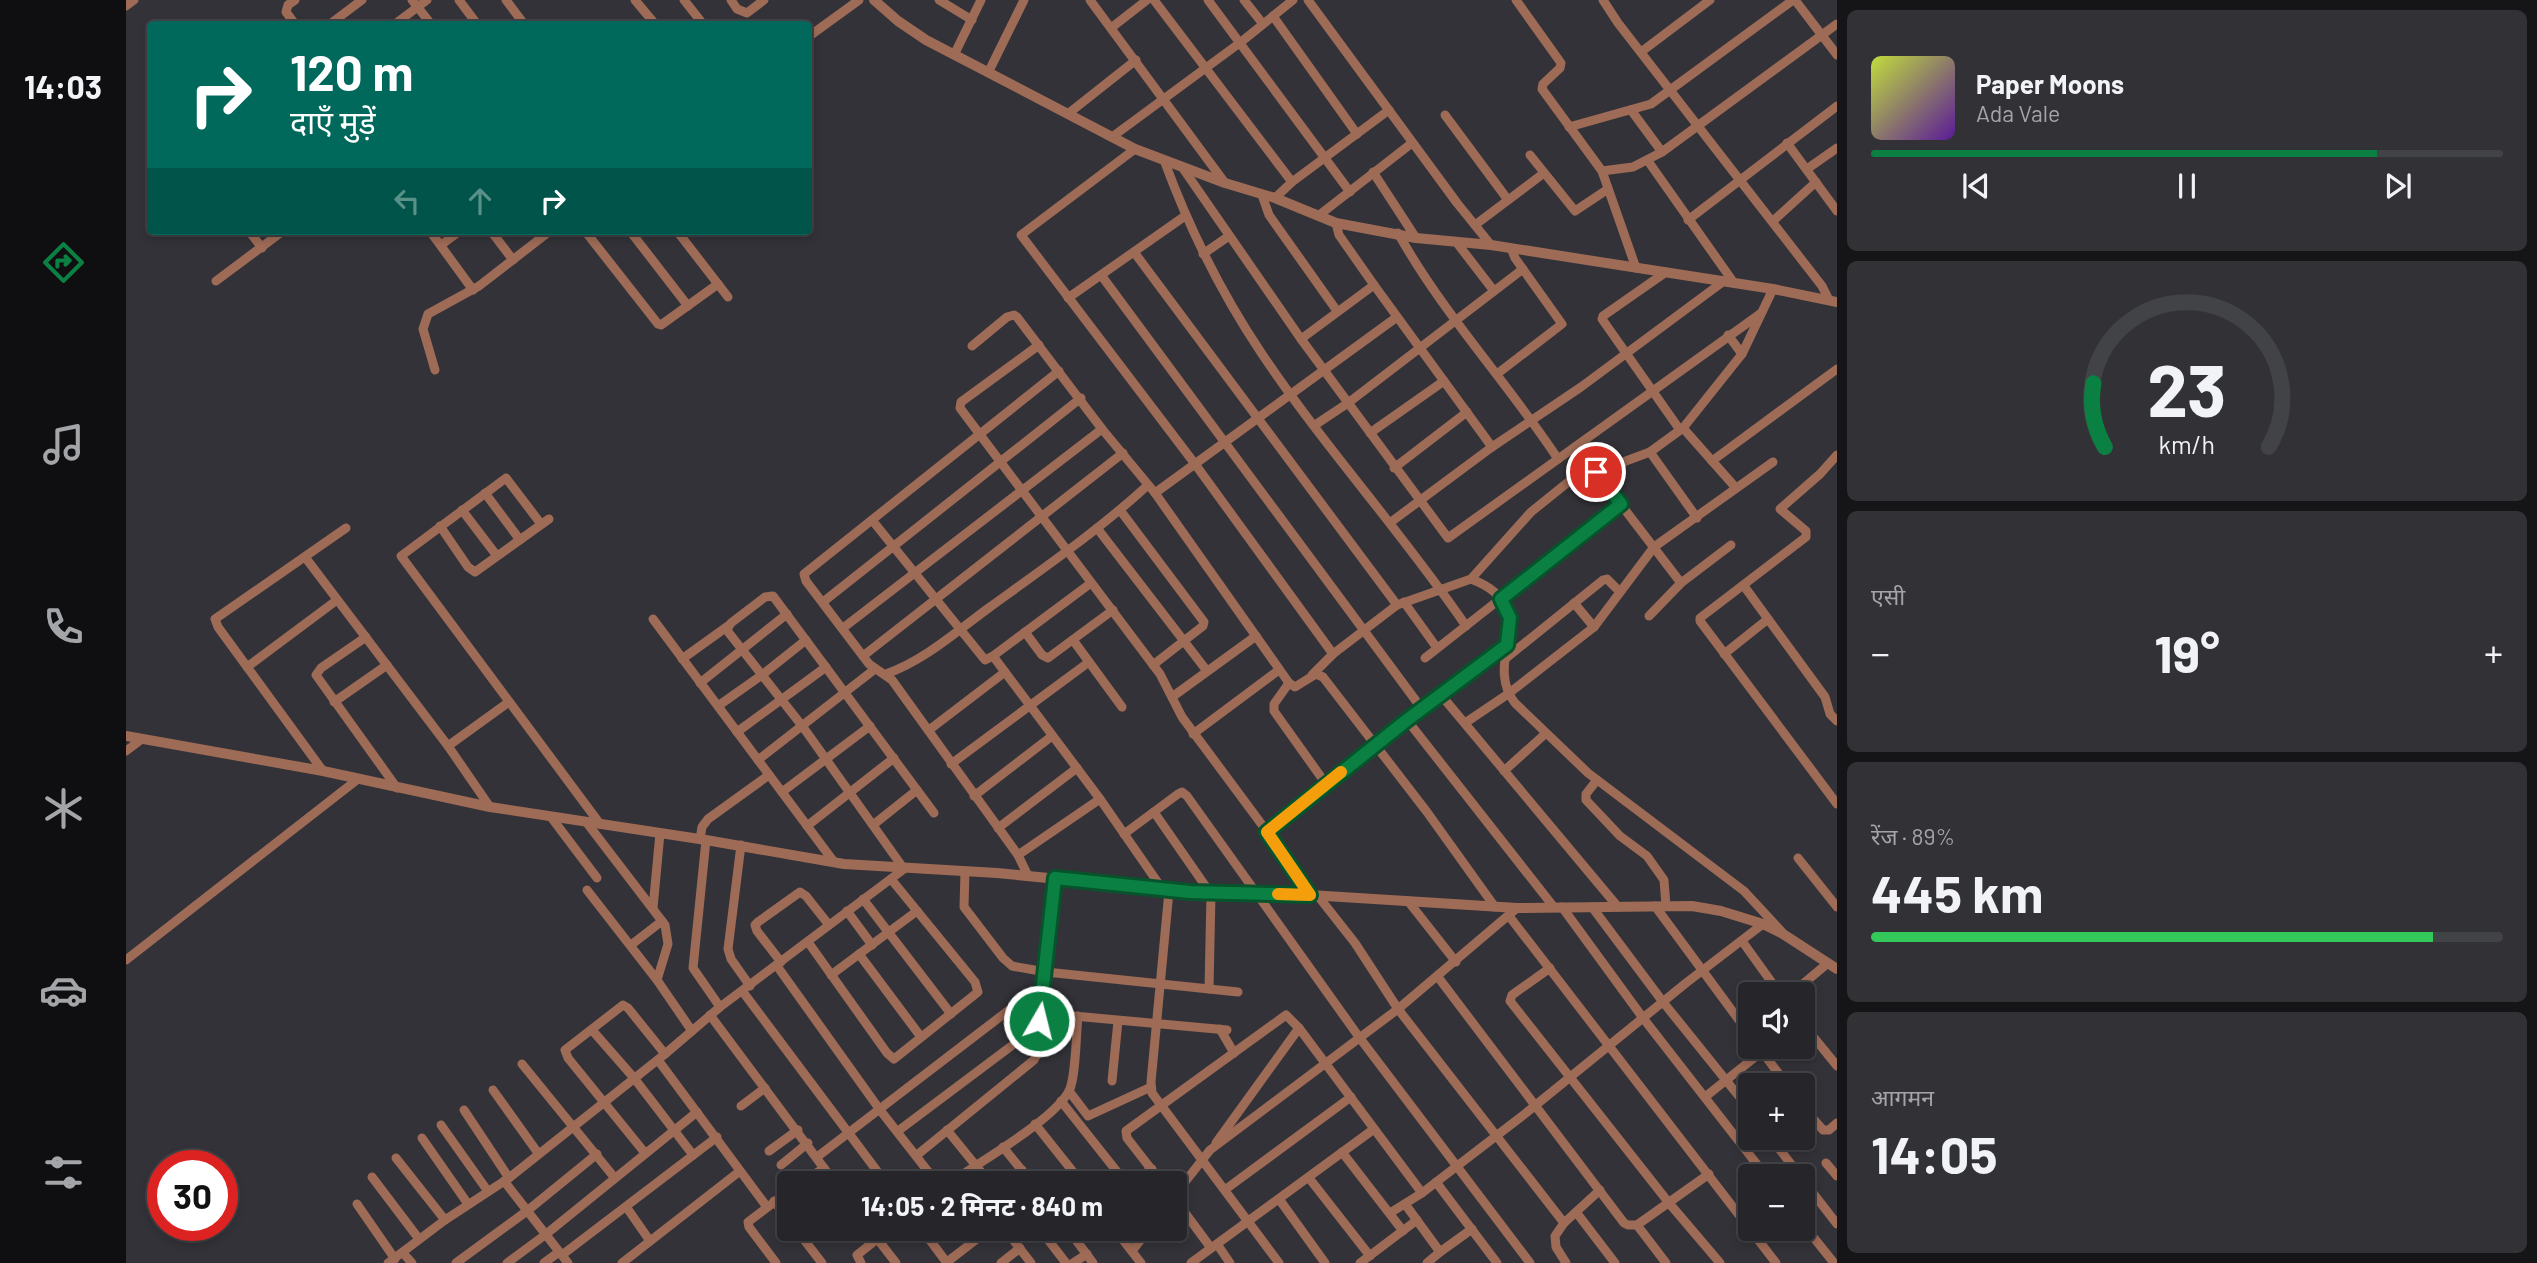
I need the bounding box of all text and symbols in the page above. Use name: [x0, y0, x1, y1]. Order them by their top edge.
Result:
text: 120 m: [290, 42, 413, 101]
icon: right: [175, 49, 266, 140]
text: 14:03: [24, 67, 102, 105]
text: Paper Moons: [1976, 68, 2124, 99]
text: Ada Vale: [1976, 99, 2060, 127]
text: दाएँ मुड़ें: [290, 102, 376, 140]
icon: previous: [1957, 167, 1995, 205]
icon: pause: [2168, 167, 2206, 205]
icon: next: [2379, 167, 2417, 205]
icon: left: [388, 182, 426, 220]
icon: ahead: [461, 182, 499, 220]
icon: right: [534, 182, 572, 220]
icon: directions: [39, 238, 88, 287]
text: 23: [2147, 344, 2227, 432]
icon: music: [39, 420, 88, 469]
text: km/h: [2159, 429, 2215, 459]
pin: [1566, 442, 1626, 502]
icon: arrive: [1577, 453, 1615, 491]
text: एसी: [1871, 582, 1905, 610]
icon: phone: [39, 602, 88, 651]
text: 19°: [2154, 621, 2220, 683]
text: −: [1871, 629, 1890, 675]
text: +: [2484, 629, 2503, 675]
icon: climate: [39, 784, 88, 833]
text: रेंज · 89%: [1871, 822, 1955, 850]
text: 445 km: [1871, 861, 2043, 923]
icon: car: [39, 966, 88, 1015]
map controls: [1738, 982, 1815, 1241]
button: sound: [1738, 982, 1815, 1059]
position arrow: [1002, 984, 1076, 1058]
button: +: [1738, 1073, 1815, 1150]
text: आगमन: [1871, 1083, 1934, 1111]
text: 14:05: [1871, 1122, 1997, 1184]
icon: filters: [39, 1148, 88, 1197]
speed limit sign: 30: [147, 1150, 238, 1241]
button: −: [1738, 1164, 1815, 1241]
text: 14:05 · 2 मिनट · 840 m: [861, 1190, 1103, 1221]

